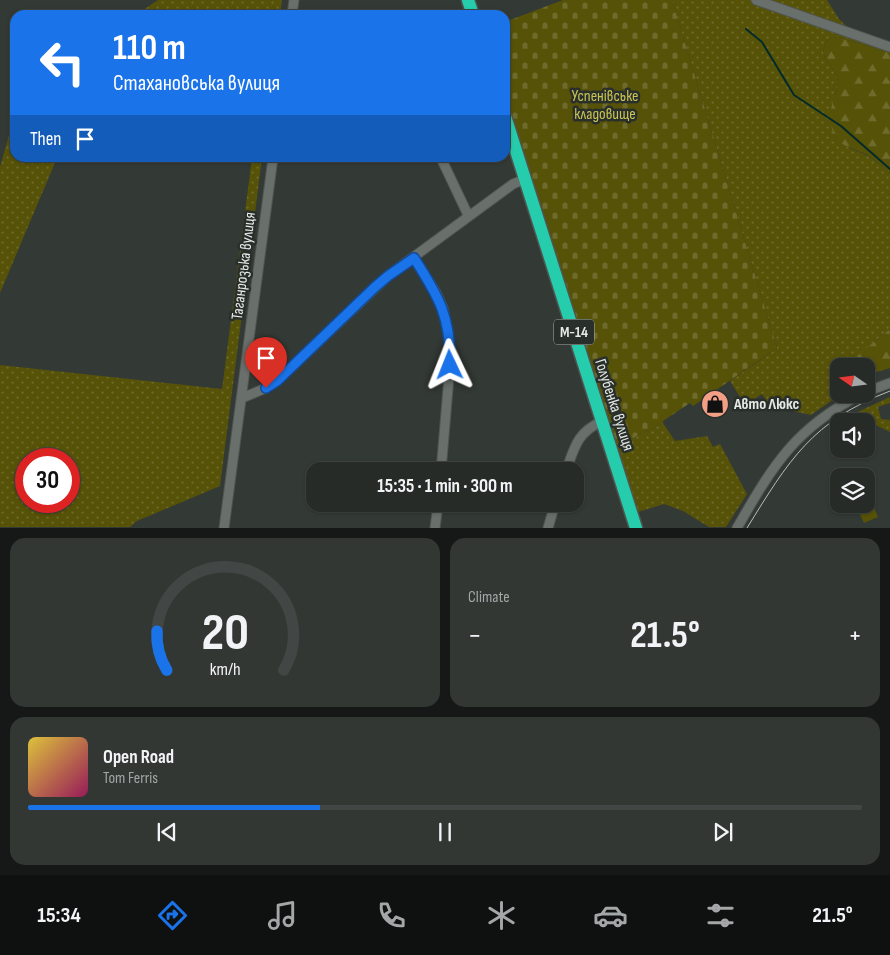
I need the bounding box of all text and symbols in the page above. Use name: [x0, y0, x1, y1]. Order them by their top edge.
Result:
text: 110 m: [113, 27, 186, 70]
icon: left: [30, 30, 95, 95]
text: Стахановська вулиця: [113, 70, 280, 97]
park label: Успенівське кладовище: [572, 87, 638, 124]
icon: arrive: [71, 125, 99, 153]
text: Then: [30, 128, 61, 151]
street label: Таганрозька вулиця: [228, 211, 260, 321]
road number: М-14: [554, 320, 594, 344]
pin: [245, 337, 287, 388]
position arrow: [423, 338, 475, 390]
icon: arrive: [252, 344, 280, 372]
street label: Голубенка вулиця: [590, 357, 638, 453]
north arrow: [830, 358, 875, 402]
map controls: [830, 358, 875, 513]
shop icon: Авто Люкс: [700, 389, 730, 419]
place label: Авто Люкс: [733, 395, 799, 414]
button: sound: [830, 413, 875, 458]
speed limit sign: 30: [15, 448, 80, 513]
button: layers: [830, 468, 875, 513]
text: 15:35 · 1 min · 300 m: [377, 475, 513, 498]
text: Climate: [468, 588, 510, 607]
text: 20: [201, 602, 249, 665]
text: 21.5°: [630, 613, 700, 658]
text: −: [468, 619, 482, 652]
text: +: [848, 619, 862, 652]
text: km/h: [210, 659, 240, 680]
text: Open Road: [103, 746, 174, 769]
text: Tom Ferris: [103, 769, 158, 788]
icon: previous: [153, 818, 181, 846]
icon: pause: [431, 818, 459, 846]
icon: next: [709, 818, 737, 846]
icon: directions: [155, 898, 190, 933]
icon: music: [265, 898, 300, 933]
icon: phone: [374, 898, 409, 933]
icon: climate: [484, 898, 519, 933]
icon: car: [593, 898, 628, 933]
icon: filters: [703, 898, 738, 933]
text: 15:34: [37, 902, 81, 929]
text: 21.5°: [812, 902, 853, 929]

